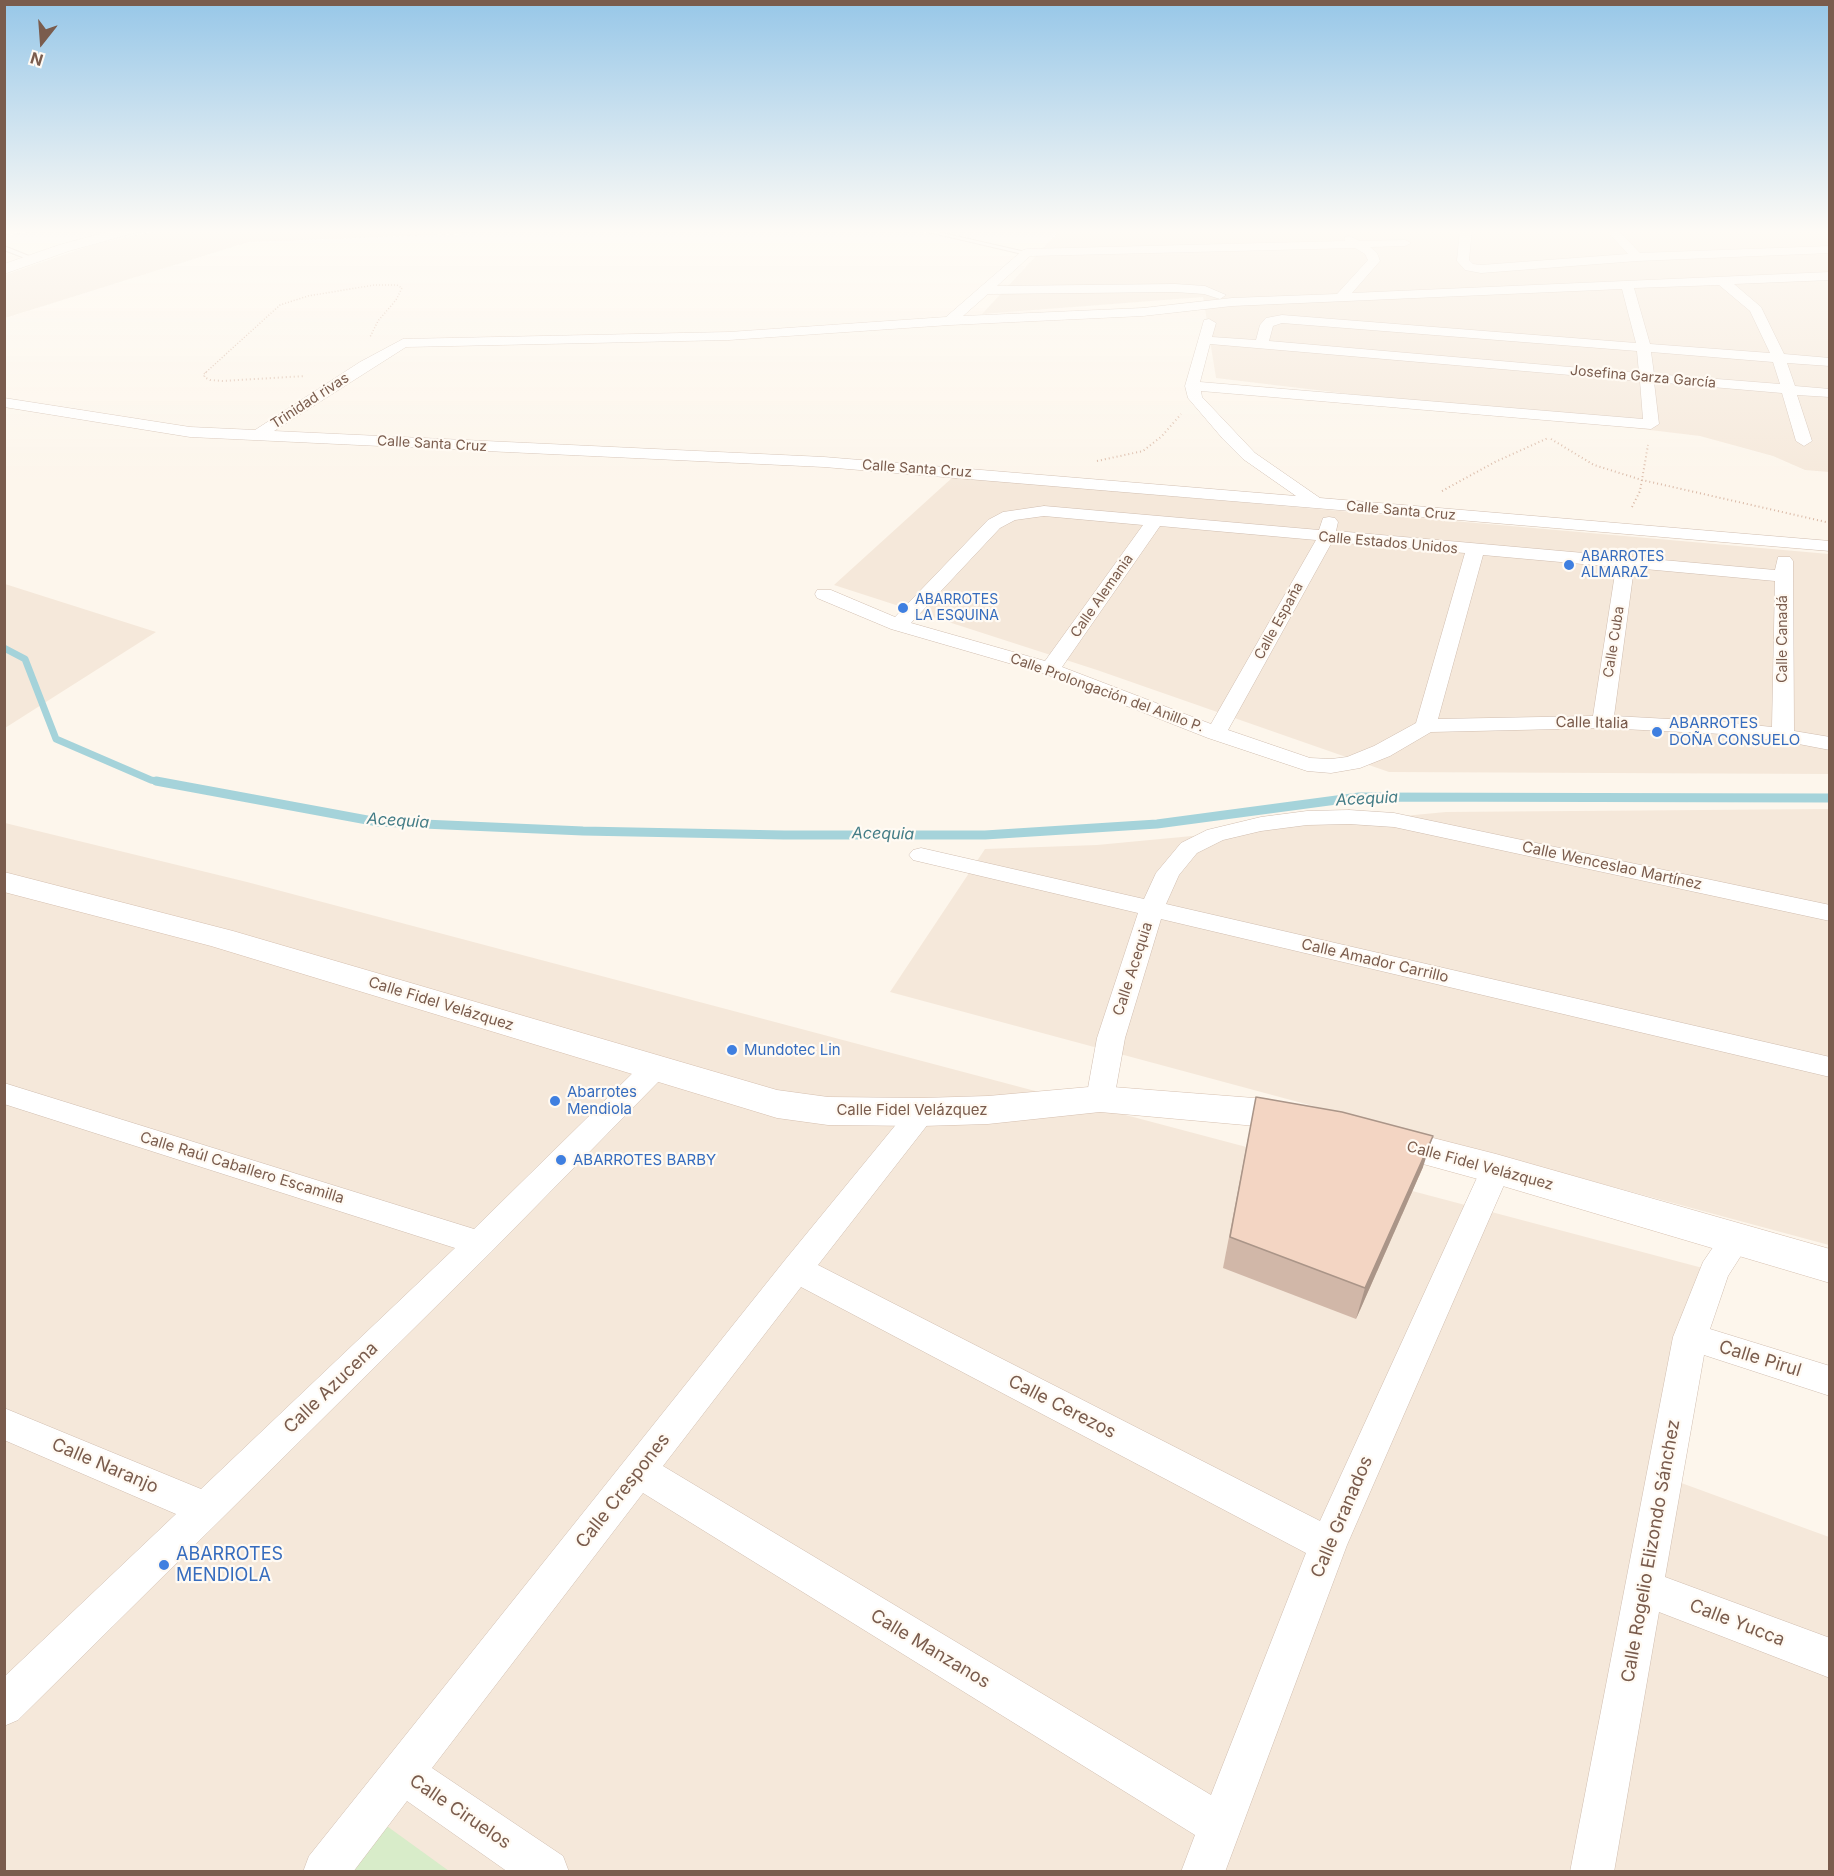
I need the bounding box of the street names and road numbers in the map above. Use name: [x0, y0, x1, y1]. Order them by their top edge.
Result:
street label: Josefina Garza García: [1569, 362, 1717, 392]
street label: Trinidad rivas: [268, 370, 352, 432]
street label: Calle Santa Cruz: [377, 433, 487, 455]
street label: Calle Santa Cruz: [862, 457, 972, 481]
street label: Calle Santa Cruz: [1345, 498, 1457, 524]
street label: Calle Estados Unidos: [1318, 529, 1458, 557]
street label: Calle Alemania: [1067, 551, 1137, 641]
street label: Calle España: [1251, 580, 1307, 662]
street label: Calle Canadá: [1775, 595, 1791, 683]
street label: Calle Cuba: [1600, 605, 1628, 679]
street label: Calle Prolongación del Anillo P.: [1008, 650, 1206, 736]
street label: Calle Italia: [1555, 713, 1629, 733]
street label: Calle Wenceslao Martínez: [1520, 838, 1704, 894]
street label: Calle Acequia: [1109, 920, 1157, 1018]
street label: Calle Amador Carrillo: [1300, 935, 1450, 987]
street label: Calle Fidel Velázquez: [366, 973, 516, 1035]
street label: Calle Fidel Velázquez: [836, 1101, 988, 1119]
street label: Calle Raúl Caballero Escamilla: [138, 1128, 346, 1208]
street label: Calle Fidel Velázquez: [1405, 1138, 1555, 1194]
street label: Calle Pirul: [1716, 1336, 1804, 1382]
street label: Calle Azucena: [280, 1338, 382, 1438]
street label: Calle Cerezos: [1005, 1371, 1119, 1443]
street label: Calle Rogelio Elizondo Sánchez: [1617, 1418, 1685, 1684]
street label: Calle Crespones: [572, 1429, 674, 1553]
street label: Calle Naranjo: [48, 1434, 162, 1498]
street label: Calle Granados: [1307, 1453, 1377, 1581]
street label: Calle Yucca: [1686, 1595, 1788, 1651]
street label: Calle Manzanos: [866, 1605, 994, 1693]
street label: Calle Ciruelos: [405, 1770, 515, 1854]

